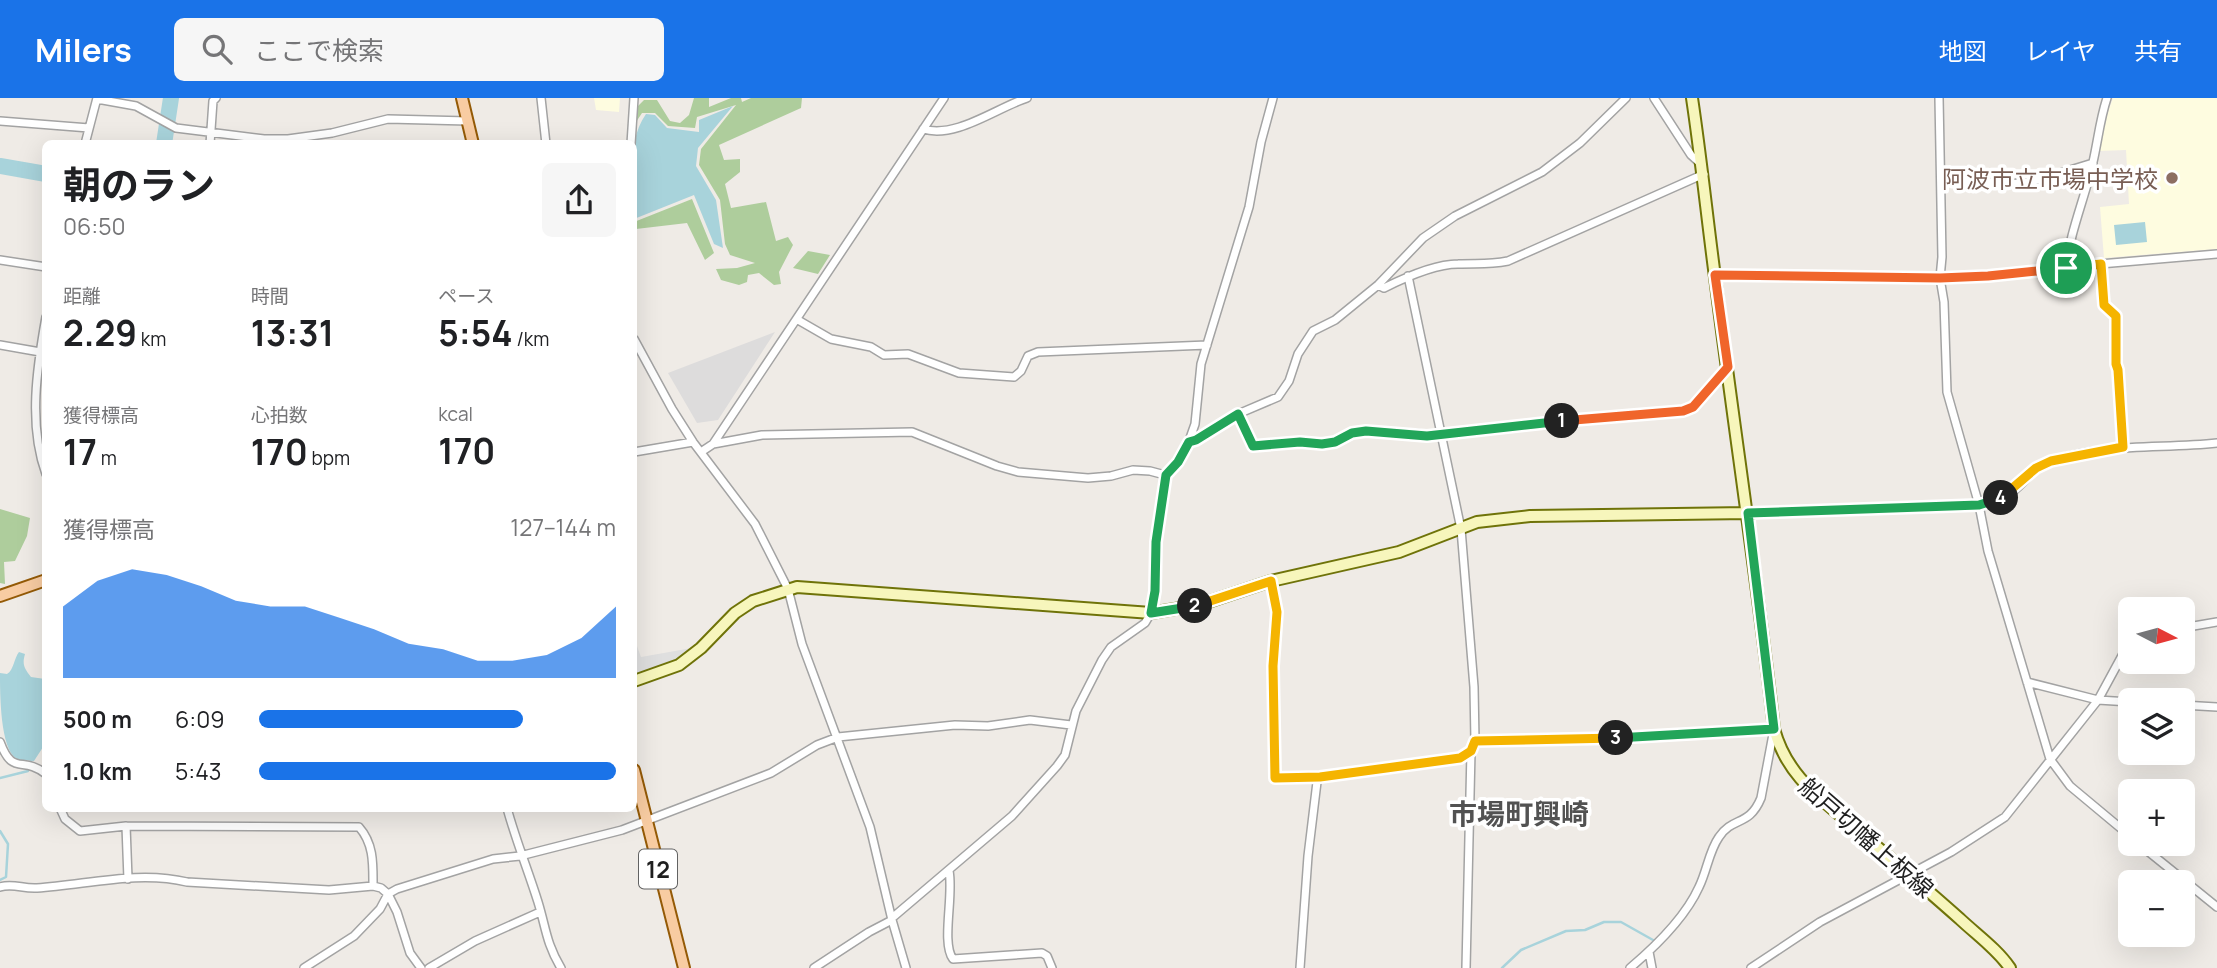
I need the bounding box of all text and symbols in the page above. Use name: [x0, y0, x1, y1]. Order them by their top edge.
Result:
search box: [174, 18, 664, 81]
text: Milers: [35, 27, 132, 72]
icon: search: [198, 30, 236, 68]
text: ここで検索: [254, 32, 384, 68]
text: 地図: [1939, 34, 1987, 67]
text: レイヤ: [2025, 34, 2096, 67]
text: 共有: [2134, 34, 2182, 67]
text: 朝のラン: [63, 158, 215, 210]
place label: 阿波市立市場中学校: [1942, 162, 2158, 195]
button: share: [542, 163, 616, 237]
marker: 阿波市立市場中学校: [2164, 170, 2180, 186]
text: 06:50: [63, 210, 126, 242]
pin: [2036, 238, 2096, 298]
icon: arrive: [2047, 249, 2085, 287]
text: 距離: [63, 283, 101, 309]
text: 時間: [251, 283, 289, 309]
text: ペース: [438, 283, 494, 309]
text: 2.29: [63, 309, 137, 357]
text: 13:31: [251, 309, 334, 357]
text: 5:54: [438, 309, 513, 357]
text: km: [137, 326, 166, 352]
text: /km: [513, 326, 549, 352]
text: kcal: [438, 401, 473, 427]
text: 獲得標高: [63, 402, 139, 428]
text: 心拍数: [251, 402, 308, 428]
pin: 1: [1544, 404, 1580, 438]
text: 1: [1557, 407, 1566, 433]
text: 170: [438, 427, 495, 475]
text: 17: [63, 428, 97, 476]
text: 170: [251, 428, 308, 476]
text: m: [97, 445, 117, 471]
text: bpm: [308, 445, 350, 471]
pin: 4: [1983, 480, 2018, 516]
text: 4: [1995, 484, 2006, 510]
text: 127–144 m: [510, 511, 616, 543]
text: 獲得標高: [63, 513, 155, 545]
pin: 2: [1178, 588, 1212, 624]
text: 2: [1189, 592, 1200, 618]
north arrow: [2118, 597, 2194, 674]
map controls: [2118, 597, 2195, 947]
button: layers: [2118, 688, 2195, 765]
text: 500 m: [63, 703, 132, 735]
text: 6:09: [175, 703, 224, 735]
pin: 3: [1598, 720, 1634, 756]
text: 3: [1610, 724, 1621, 750]
text: 1.0 km: [63, 755, 132, 787]
text: 5:43: [175, 755, 221, 787]
street label: 船戸切幡上板線: [1793, 769, 1941, 905]
button: +: [2118, 779, 2195, 856]
district label: 市場町興崎: [1449, 794, 1589, 832]
road number: 12: [639, 849, 677, 888]
button: −: [2118, 870, 2195, 947]

